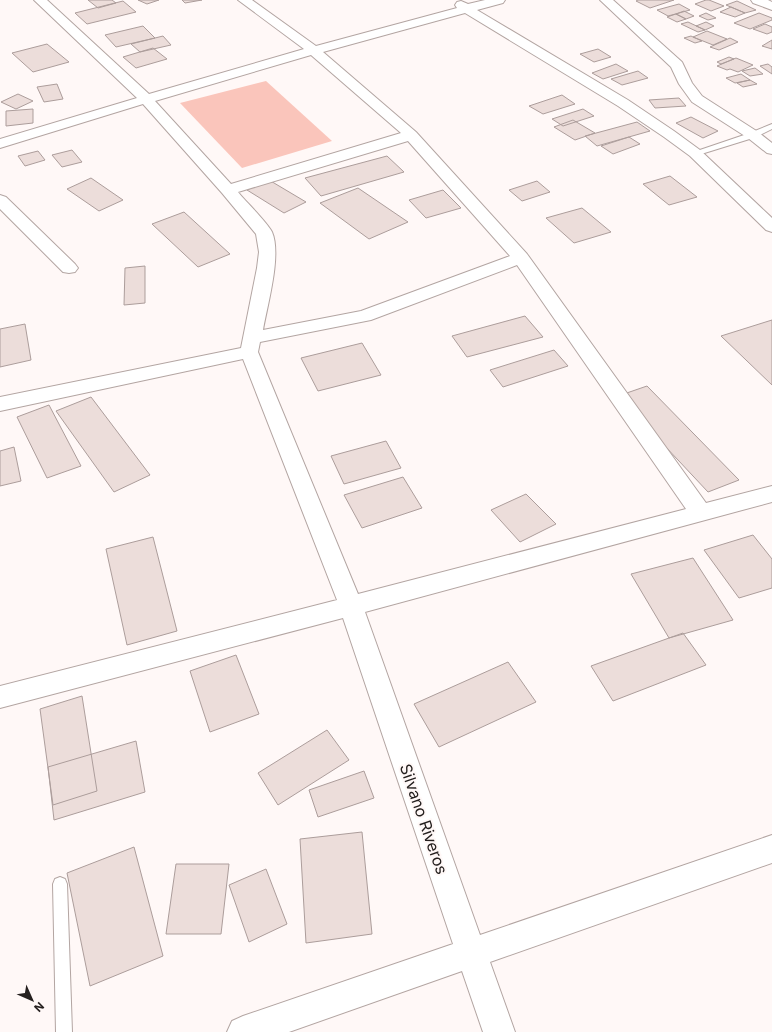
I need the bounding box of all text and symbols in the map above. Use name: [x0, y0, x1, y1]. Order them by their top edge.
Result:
street label: Silvano Riveros: [396, 761, 452, 877]
north arrow: [12, 980, 52, 1020]
text: N: [31, 999, 47, 1015]

